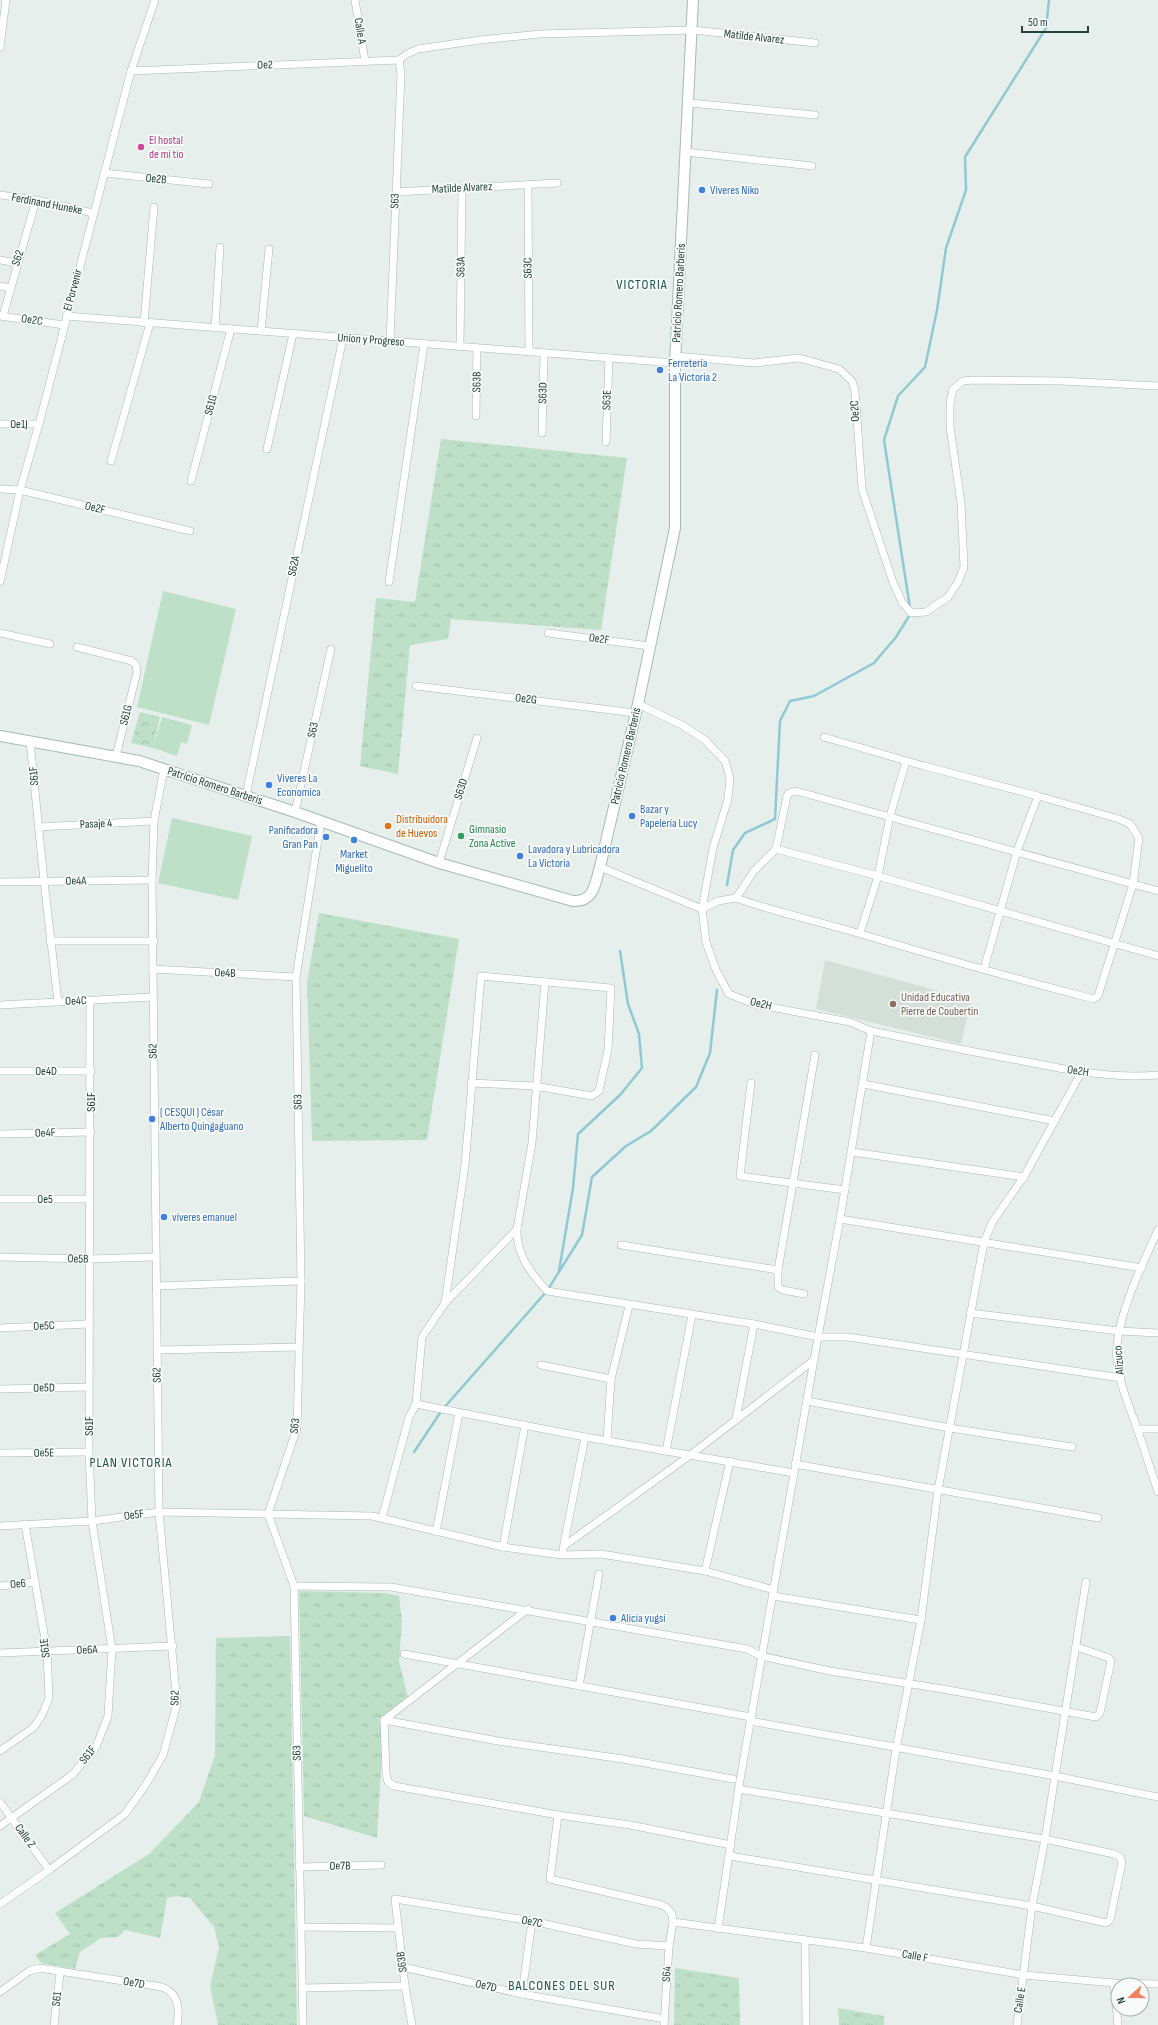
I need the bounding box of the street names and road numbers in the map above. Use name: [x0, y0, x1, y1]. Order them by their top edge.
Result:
street label: Calle A: [351, 17, 370, 46]
street label: Matilde Alvarez: [723, 26, 786, 48]
street label: Oe2: [257, 57, 273, 73]
street label: Oe2B: [145, 170, 167, 188]
street label: Matilde Alvarez: [431, 179, 493, 197]
street label: Ferdinand Huneke: [10, 190, 84, 218]
street label: S63: [387, 193, 403, 209]
street label: Patricio Romero Barberis: [669, 243, 689, 343]
street label: S62: [9, 248, 27, 268]
street label: S63A: [453, 256, 469, 277]
street label: S63C: [520, 257, 536, 279]
street label: El Porvenir: [60, 267, 86, 313]
street label: Oe2C: [20, 311, 44, 329]
street label: Union y Progreso: [337, 330, 405, 350]
street label: S63B: [469, 371, 485, 393]
street label: S63D: [535, 382, 551, 404]
street label: S63E: [599, 390, 615, 410]
street label: S61G: [201, 393, 221, 417]
street label: Oe2C: [847, 400, 863, 422]
street label: Oe1J: [10, 417, 28, 432]
street label: Oe2F: [83, 498, 107, 518]
street label: S62A: [285, 554, 304, 578]
street label: Oe2F: [588, 630, 610, 648]
street label: Oe2G: [514, 690, 538, 708]
street label: S61G: [116, 703, 136, 727]
street label: Patricio Romero Barberis: [608, 706, 644, 806]
street label: S63: [304, 721, 322, 739]
street label: Patricio Romero Barberis: [166, 764, 264, 808]
street label: S61F: [26, 765, 42, 786]
street label: S63D: [451, 777, 471, 801]
street label: Pasaje 4: [79, 816, 113, 832]
street label: Oe4A: [65, 873, 87, 889]
street label: Oe4B: [214, 965, 236, 981]
street label: Oe4C: [65, 993, 87, 1009]
street label: Oe2H: [749, 994, 773, 1014]
street label: S62: [145, 1043, 161, 1059]
street label: Oe2H: [1066, 1062, 1090, 1080]
street label: Oe4D: [35, 1064, 57, 1079]
street label: S61F: [84, 1092, 99, 1112]
street label: S63: [290, 1094, 306, 1110]
street label: Oe4F: [35, 1125, 56, 1141]
street label: Oe5: [37, 1192, 53, 1207]
street label: Oe5B: [67, 1251, 89, 1267]
street label: Oe5C: [33, 1318, 55, 1334]
street label: Alizuco: [1110, 1345, 1128, 1376]
street label: S62: [149, 1367, 165, 1383]
street label: Oe5D: [33, 1380, 55, 1396]
street label: S61F: [82, 1416, 97, 1436]
street label: S63: [286, 1417, 304, 1435]
street label: Oe5E: [34, 1445, 54, 1461]
street label: Oe5F: [123, 1506, 145, 1524]
street label: Oe6: [9, 1576, 27, 1592]
street label: S61E: [36, 1637, 54, 1659]
street label: Oe6A: [76, 1642, 99, 1658]
street label: S62: [167, 1690, 183, 1706]
street label: S61F: [76, 1743, 100, 1767]
street label: S63: [289, 1745, 305, 1761]
street label: Calle Z: [11, 1821, 39, 1851]
street label: Oe7B: [329, 1858, 351, 1874]
street label: Oe7C: [520, 1913, 544, 1931]
street label: Calle F: [901, 1946, 929, 1966]
street label: S63B: [393, 1951, 411, 1973]
street label: S64: [659, 1966, 675, 1982]
street label: Oe7D: [122, 1974, 146, 1992]
street label: Oe7D: [474, 1976, 498, 1996]
street label: Calle E: [1011, 1986, 1029, 2014]
street label: S61: [49, 1990, 65, 2007]

